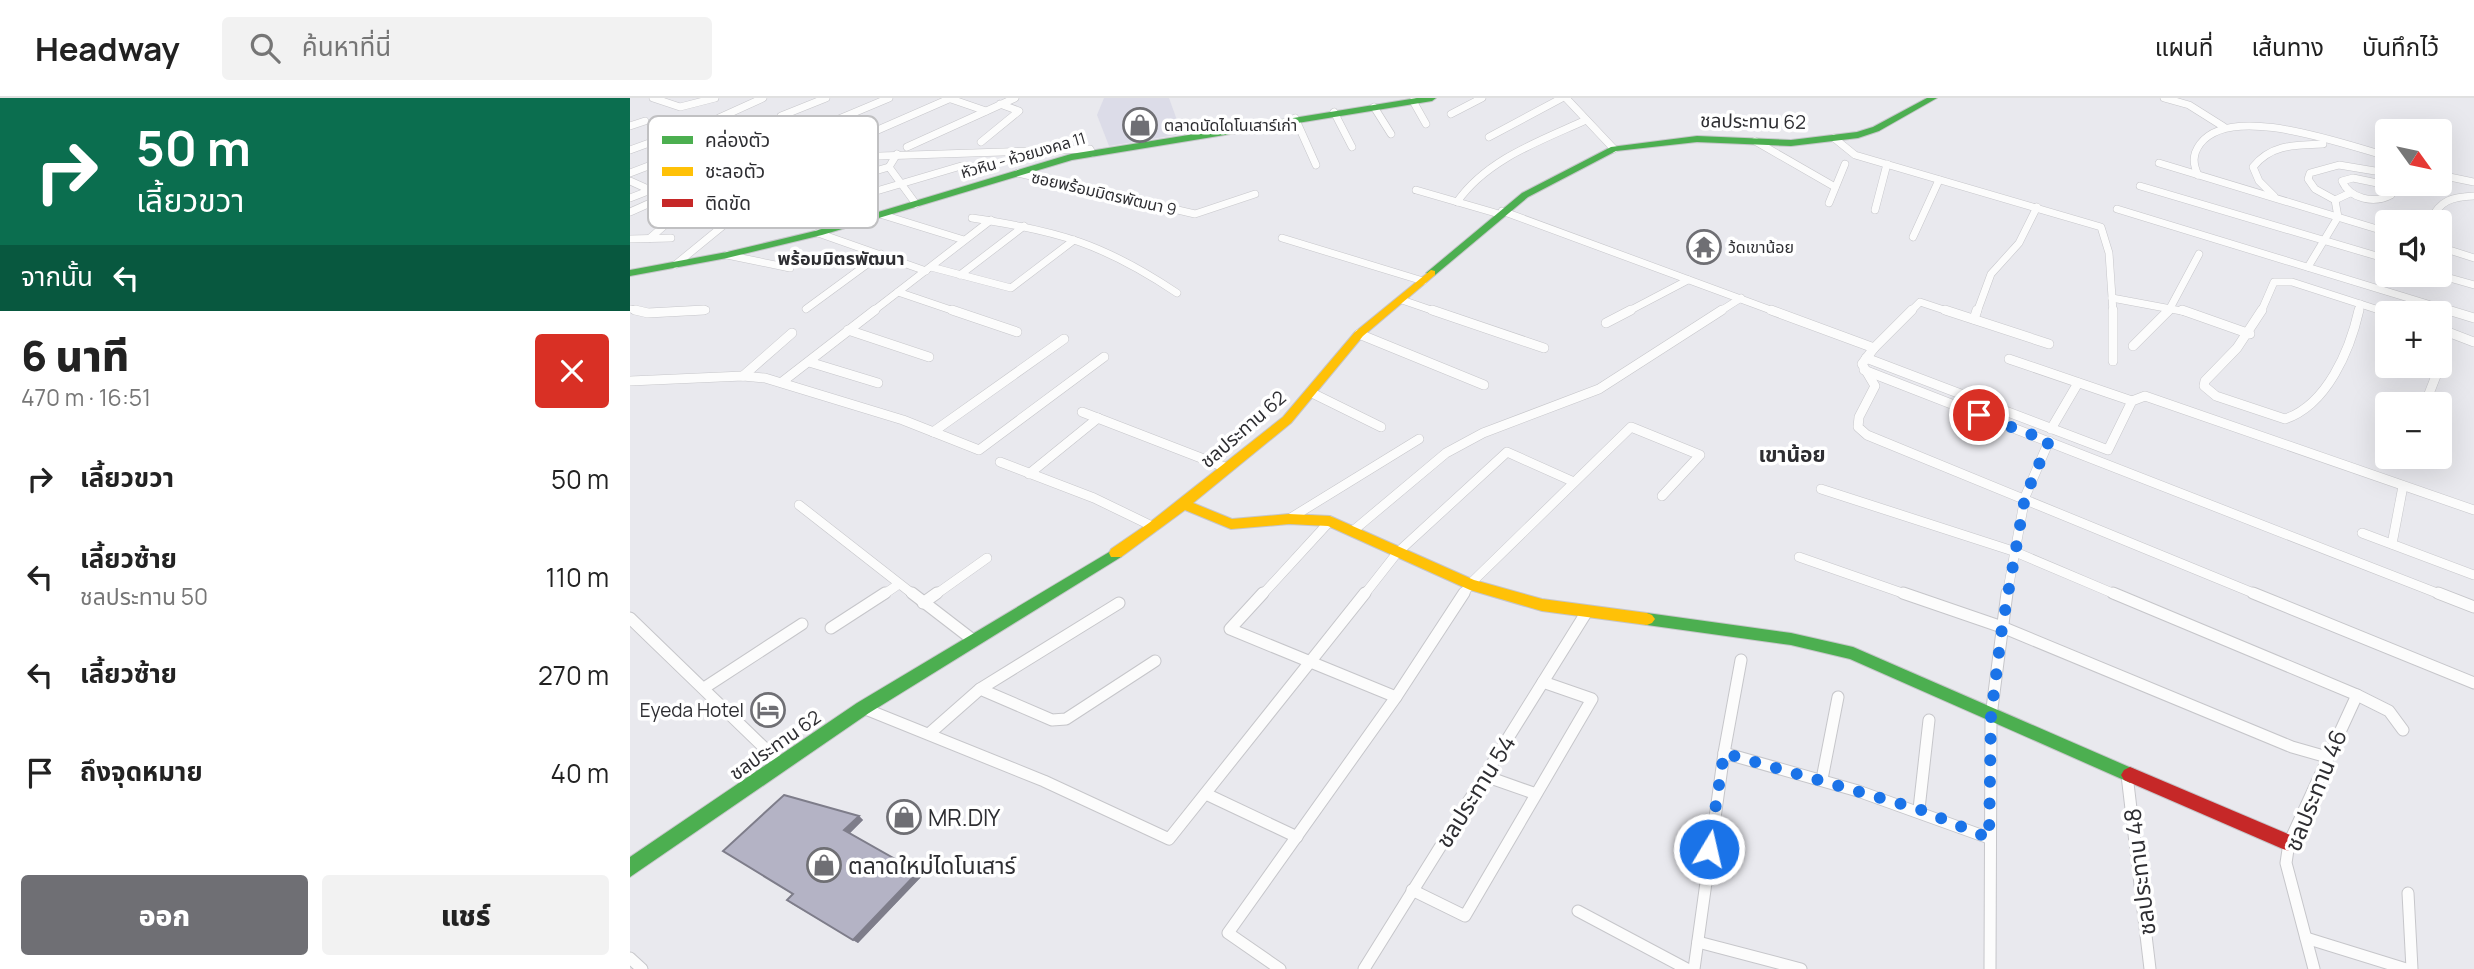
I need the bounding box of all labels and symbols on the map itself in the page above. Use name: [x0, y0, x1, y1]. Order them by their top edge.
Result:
shop icon: ตลาดนัดไดโนเสาร์เก่า: [1121, 106, 1159, 144]
street label: ชลประทาน 62: [1700, 107, 1806, 135]
place label: ตลาดนัดไดโนเสาร์เก่า: [1164, 114, 1297, 136]
legend: [648, 116, 878, 228]
north arrow: [2375, 119, 2452, 196]
text: คล่องตัว: [705, 127, 770, 153]
street label: หัวหิน - ห้วยมงคล 11: [958, 127, 1088, 183]
text: ชะลอตัว: [705, 158, 765, 184]
street label: ซอยพร้อมมิตรพัฒนา 9: [1029, 166, 1179, 220]
text: ติดขัด: [705, 190, 751, 216]
temple icon: ว้ดเขาน้อย: [1685, 228, 1723, 266]
place label: ว้ดเขาน้อย: [1728, 236, 1794, 258]
district label: พร้อมมิตรพัฒนา: [778, 246, 904, 270]
street label: ชลประทาน 62: [1195, 384, 1291, 474]
pin: [1949, 385, 2009, 445]
district label: เขาน้อย: [1758, 440, 1826, 468]
hotel icon: Eyeda Hotel: [749, 691, 787, 729]
place label: Eyeda Hotel: [640, 697, 744, 723]
street label: ชลประทาน 62: [724, 704, 826, 786]
street label: ชลประทาน 46: [2276, 724, 2354, 856]
street label: ชลประทาน 54: [1428, 728, 1522, 854]
shop icon: MR.DIY: [885, 798, 923, 836]
place label: MR.DIY: [928, 801, 1001, 833]
street label: ชลประทาน 48: [2115, 807, 2163, 937]
position arrow: [1672, 812, 1746, 886]
shop icon: ตลาดใหม่ไดโนเสาร์: [805, 846, 843, 884]
place label: ตลาดใหม่ไดโนเสาร์: [848, 849, 1017, 881]

